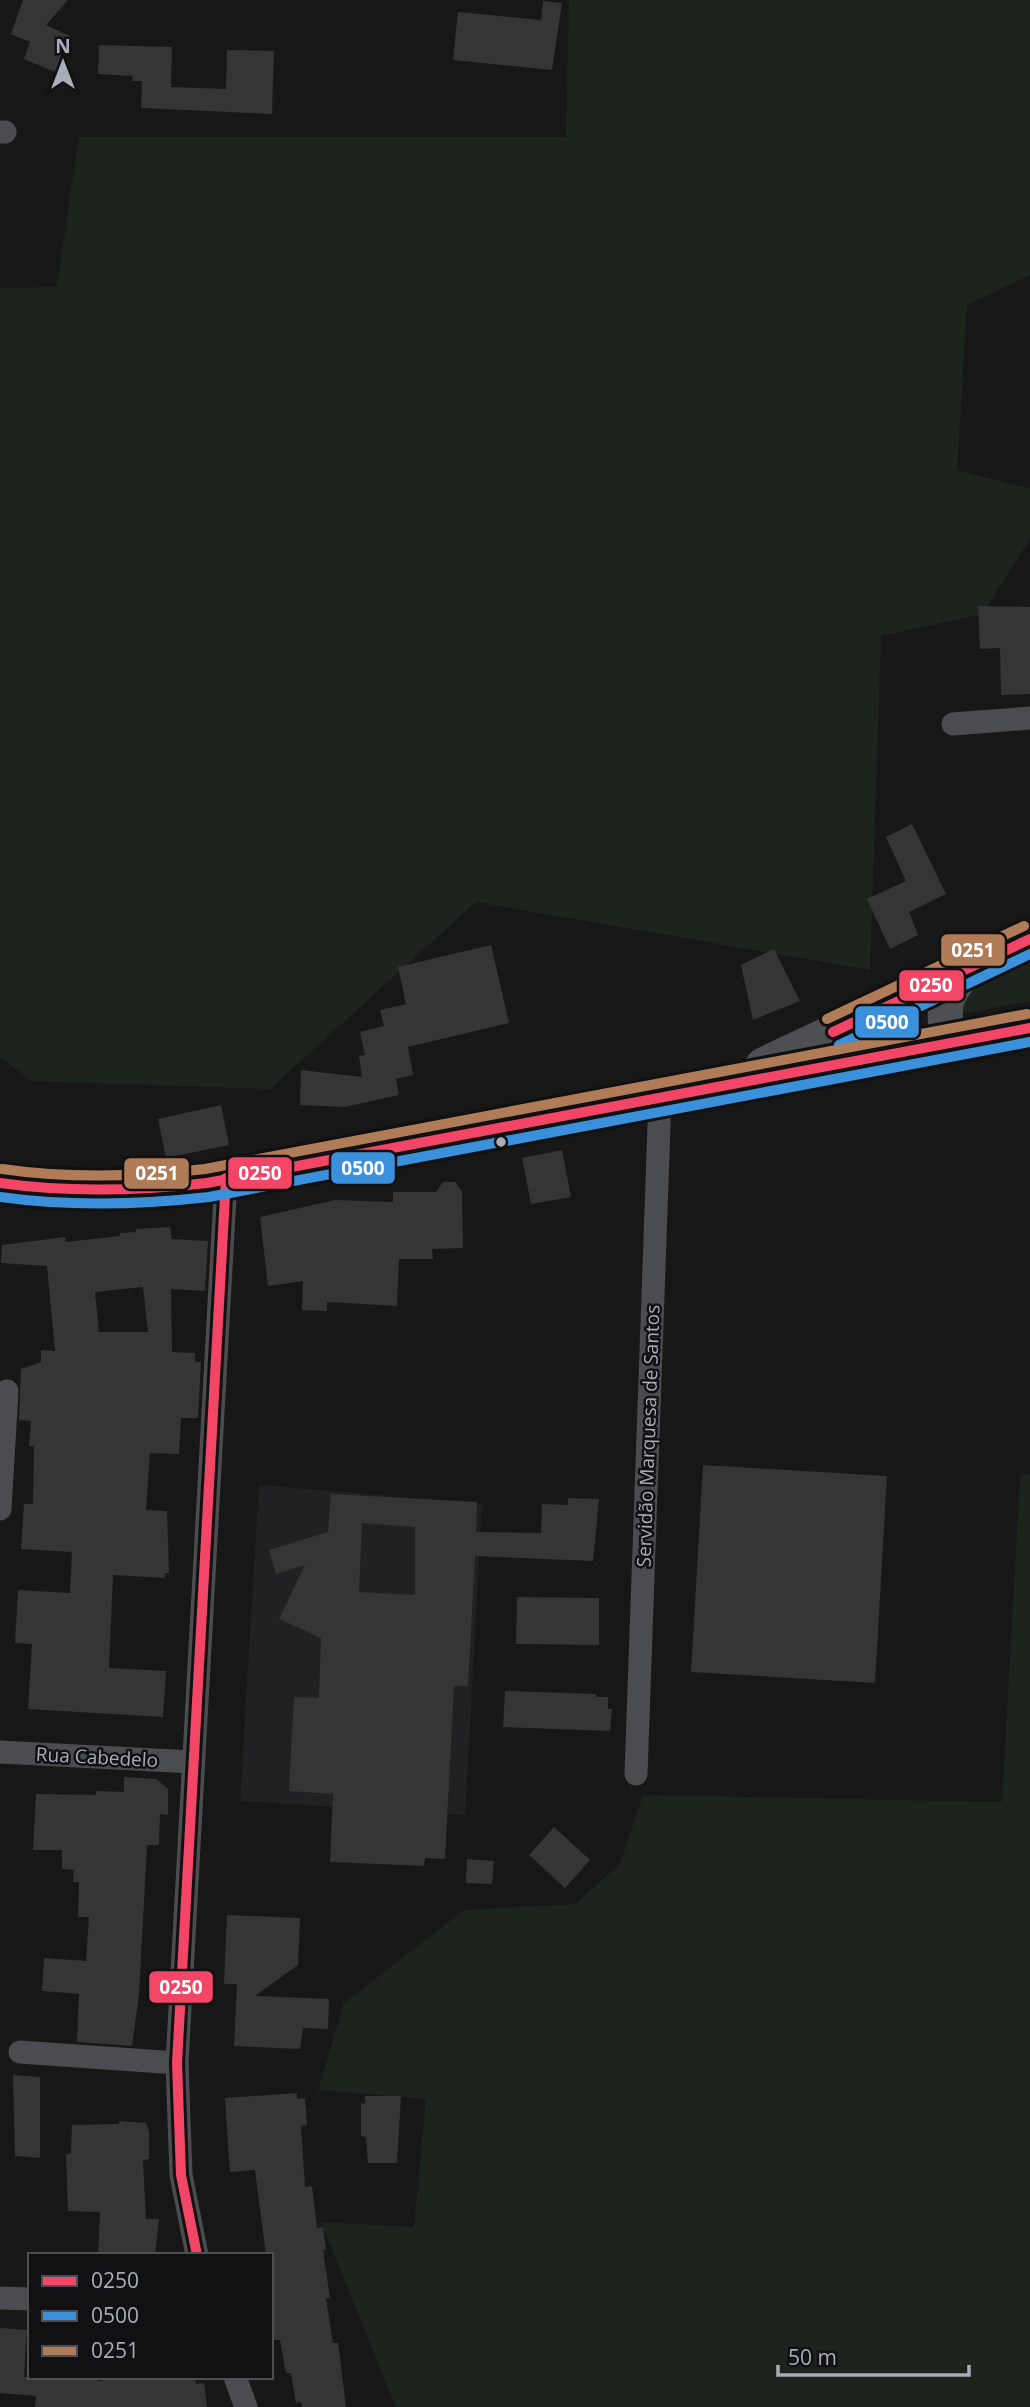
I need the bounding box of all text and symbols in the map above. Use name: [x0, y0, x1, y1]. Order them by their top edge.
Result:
north arrow: [28, 28, 98, 98]
text: N: [55, 33, 71, 59]
line badge: 0251: [940, 933, 1006, 967]
text: 0251: [951, 937, 995, 963]
line badge: 0250: [898, 969, 965, 1002]
text: 0250: [909, 972, 953, 998]
line badge: 0500: [854, 1005, 920, 1039]
text: 0500: [865, 1009, 909, 1035]
unlabelled marker: [494, 1135, 508, 1149]
line badge: 0500: [330, 1151, 396, 1185]
text: 0500: [341, 1155, 385, 1181]
line badge: 0250: [227, 1156, 293, 1190]
line badge: 0251: [123, 1157, 190, 1190]
text: 0251: [135, 1160, 179, 1186]
text: 0250: [238, 1160, 282, 1186]
street label: Servidão Marquesa de Santos: [630, 1304, 666, 1568]
street label: Rua Cabedelo: [35, 1741, 159, 1773]
line badge: 0250: [148, 1970, 214, 2004]
text: 0250: [159, 1974, 203, 2000]
legend: [28, 2253, 273, 2379]
text: 0250: [91, 2266, 139, 2294]
text: 0500: [91, 2301, 139, 2329]
scale bar: [778, 2334, 969, 2378]
text: 0251: [91, 2336, 139, 2364]
text: 50 m: [788, 2343, 837, 2371]

